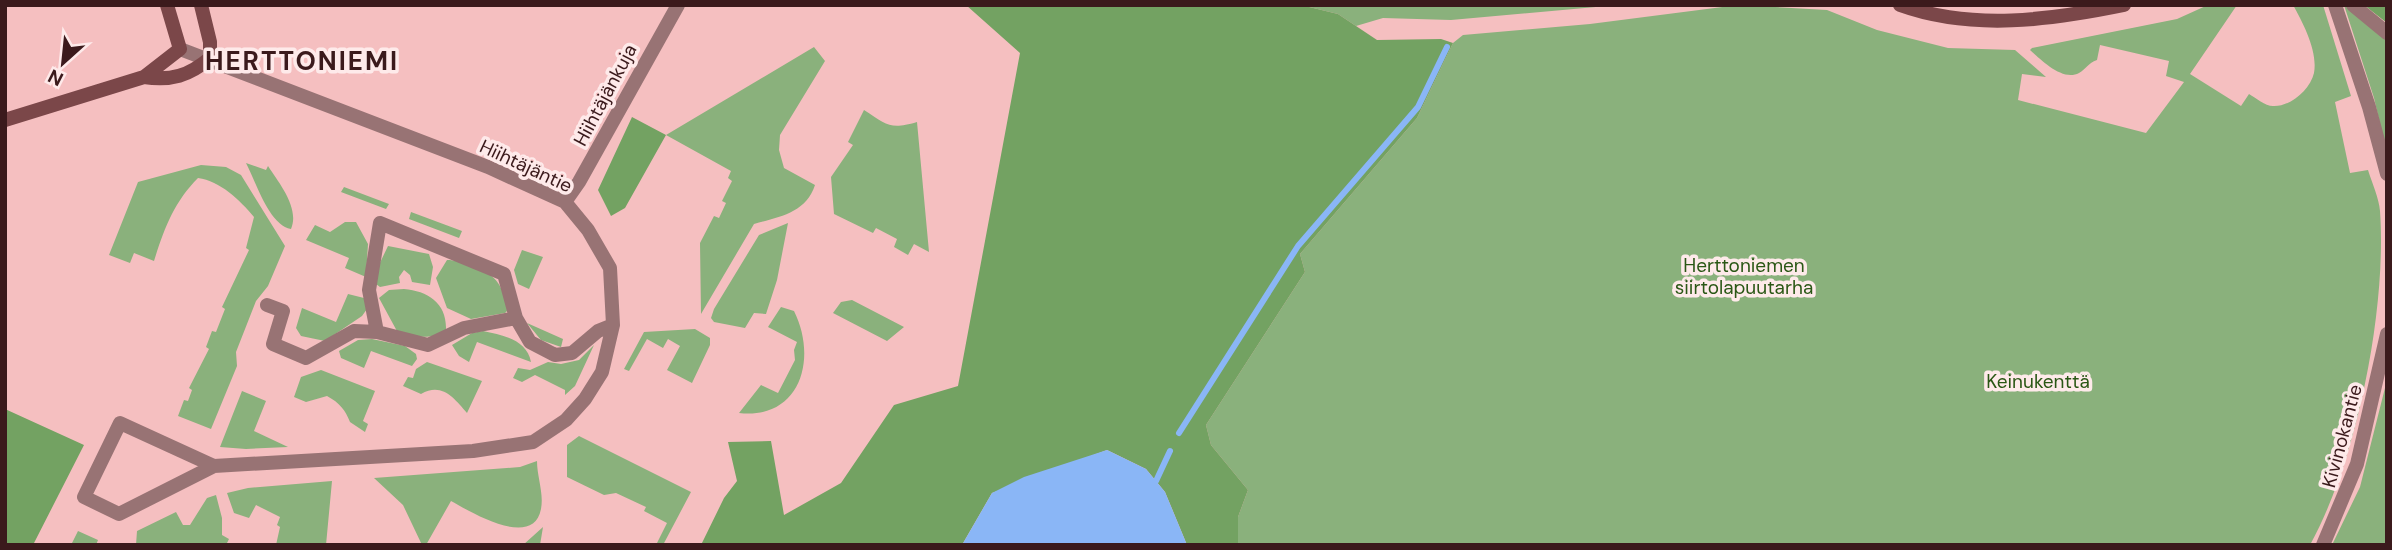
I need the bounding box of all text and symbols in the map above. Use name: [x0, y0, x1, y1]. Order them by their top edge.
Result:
north arrow: [28, 28, 98, 98]
street label: Hiihtäjänkuja: [568, 40, 642, 150]
district label: HERTTONIEMI: [205, 44, 399, 78]
text: N: [44, 63, 67, 92]
street label: Hiihtäjäntie: [476, 134, 576, 198]
park label: Herttoniemen siirtolapuutarha: [1675, 253, 1813, 300]
park label: Keinukenttä: [1986, 369, 2090, 394]
street label: Kivinokantie: [2316, 382, 2368, 490]

